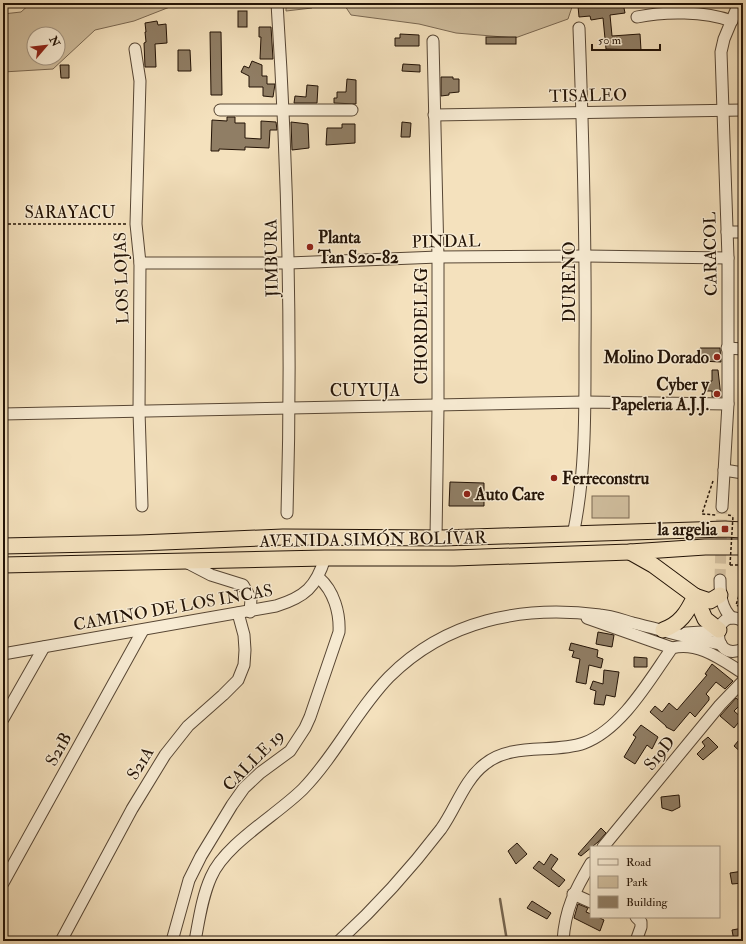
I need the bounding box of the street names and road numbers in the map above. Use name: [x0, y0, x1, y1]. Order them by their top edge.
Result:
street label: TISALEO: [549, 84, 627, 107]
street label: SARAYACU: [24, 202, 116, 223]
street label: CARACOL: [699, 211, 722, 296]
street label: JIMBURA: [260, 218, 284, 298]
street label: PINDAL: [411, 230, 481, 253]
street label: LOS LOJAS: [109, 231, 135, 324]
street label: DURENO: [559, 241, 580, 323]
street label: CHORDELEG: [411, 268, 432, 384]
street label: CUYUJA: [330, 380, 401, 402]
street label: AVENIDA SIMÓN BOLÍVAR: [258, 526, 488, 552]
street label: CAMINO DE LOS INCAS: [72, 580, 274, 635]
street label: CALLE 19: [218, 725, 289, 796]
street label: S21B: [41, 729, 76, 770]
street label: S19D: [639, 732, 680, 775]
street label: S21A: [122, 743, 159, 784]

